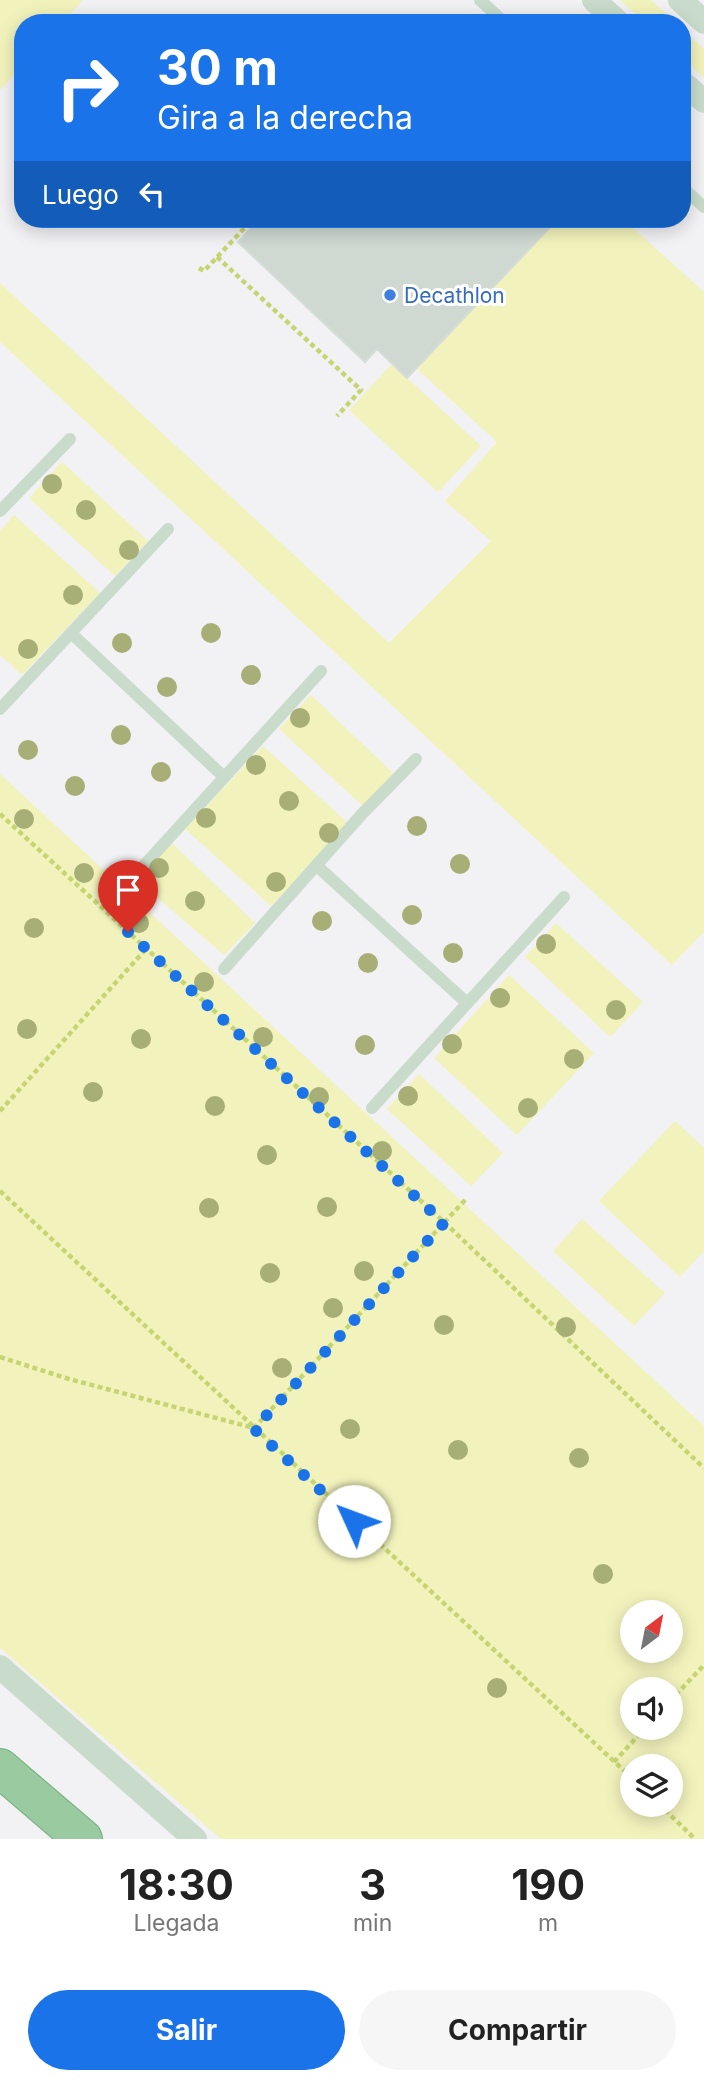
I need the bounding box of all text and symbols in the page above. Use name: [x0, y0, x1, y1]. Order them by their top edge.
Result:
text: 30 m: [157, 38, 278, 97]
icon: right: [42, 42, 133, 133]
text: Gira a la derecha: [157, 98, 413, 137]
icon: left: [133, 175, 171, 213]
text: Luego: [42, 179, 119, 210]
place label: Decathlon: [404, 283, 505, 308]
marker: Decathlon: [382, 287, 398, 303]
pin: [98, 860, 158, 932]
icon: arrive: [109, 871, 147, 909]
position arrow: [317, 1484, 391, 1558]
north arrow: [620, 1600, 682, 1662]
map controls: [620, 1600, 683, 1817]
button: sound: [620, 1677, 683, 1740]
button: layers: [620, 1754, 683, 1817]
text: 18:30: [119, 1859, 234, 1910]
text: 3: [359, 1859, 386, 1910]
text: 190: [511, 1859, 585, 1910]
text: Llegada: [133, 1909, 219, 1937]
text: min: [353, 1909, 392, 1937]
text: m: [538, 1909, 558, 1937]
button: Salir: [28, 1990, 345, 2070]
button: Compartir: [359, 1990, 676, 2070]

